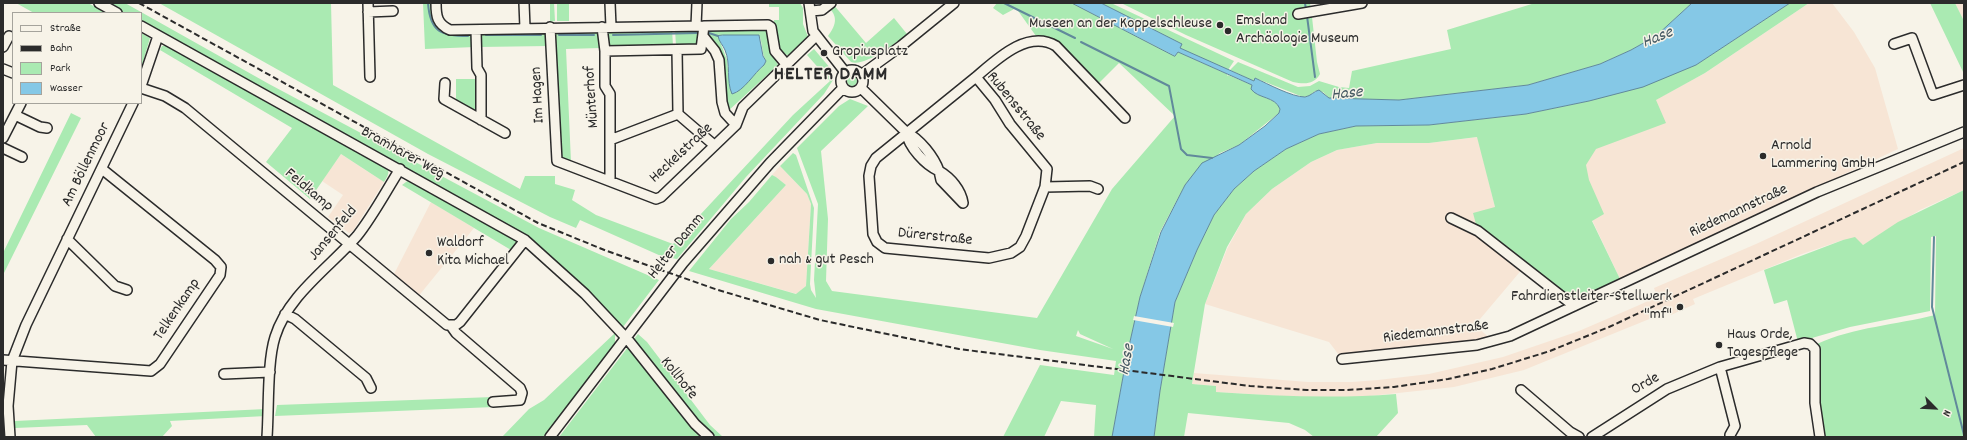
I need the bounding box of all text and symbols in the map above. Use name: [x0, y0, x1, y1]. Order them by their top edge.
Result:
legend: [12, 12, 142, 104]
place label: Emsland Archäologie Museum: [1236, 12, 1359, 50]
place label: Museen an der Koppelschleuse: [1029, 15, 1212, 35]
text: Straße: [50, 20, 81, 37]
marker: Museen an der Koppelschleuse: [1215, 20, 1225, 30]
water label: Hase: [1640, 24, 1676, 54]
marker: Emsland Archäologie Museum: [1223, 26, 1233, 36]
text: Bahn: [50, 40, 72, 57]
place label: Gropiusplatz: [832, 43, 908, 63]
marker: Gropiusplatz: [819, 48, 829, 58]
text: Park: [50, 60, 70, 77]
district label: HELTER DAMM: [774, 64, 888, 88]
street label: Münterhof: [581, 65, 605, 129]
street label: Im Hagen: [528, 66, 550, 124]
street label: Rubensstraße: [981, 69, 1049, 145]
text: Wasser: [50, 80, 82, 97]
water label: Hase: [1331, 83, 1363, 107]
street label: Am Böllenmoor: [58, 120, 116, 210]
street label: Heckelstraße: [646, 120, 718, 188]
street label: Bramharer Weg: [357, 123, 447, 185]
place label: Arnold Lammering GmbH: [1771, 137, 1875, 175]
marker: Arnold Lammering GmbH: [1758, 151, 1768, 161]
street label: Feldkamp: [280, 165, 336, 217]
street label: Riedemannstraße: [1687, 181, 1791, 243]
street label: Jansenfeld: [305, 203, 363, 265]
street label: Helter Damm: [645, 210, 709, 284]
street label: Dürerstraße: [897, 225, 973, 251]
place label: Waldorf Kita Michael: [437, 234, 509, 272]
marker: Waldorf Kita Michael: [424, 248, 434, 258]
place label: nah & gut Pesch: [779, 251, 874, 271]
marker: nah & gut Pesch: [766, 256, 776, 266]
street label: Telkenkamp: [150, 275, 206, 345]
place label: Fahrdienstleiter-Stellwerk "mf": [1511, 288, 1672, 326]
marker: Fahrdienstleiter-Stellwerk "mf": [1675, 302, 1685, 312]
street label: Riedemannstraße: [1382, 317, 1490, 349]
place label: Haus Orde, Tagespflege: [1727, 326, 1798, 364]
marker: Haus Orde, Tagespflege: [1714, 340, 1724, 350]
water label: Hase: [1115, 343, 1141, 377]
street label: Kollhofe: [655, 354, 701, 404]
street label: Orde: [1628, 369, 1664, 401]
north arrow: [1915, 388, 1955, 428]
text: N: [1938, 407, 1954, 419]

